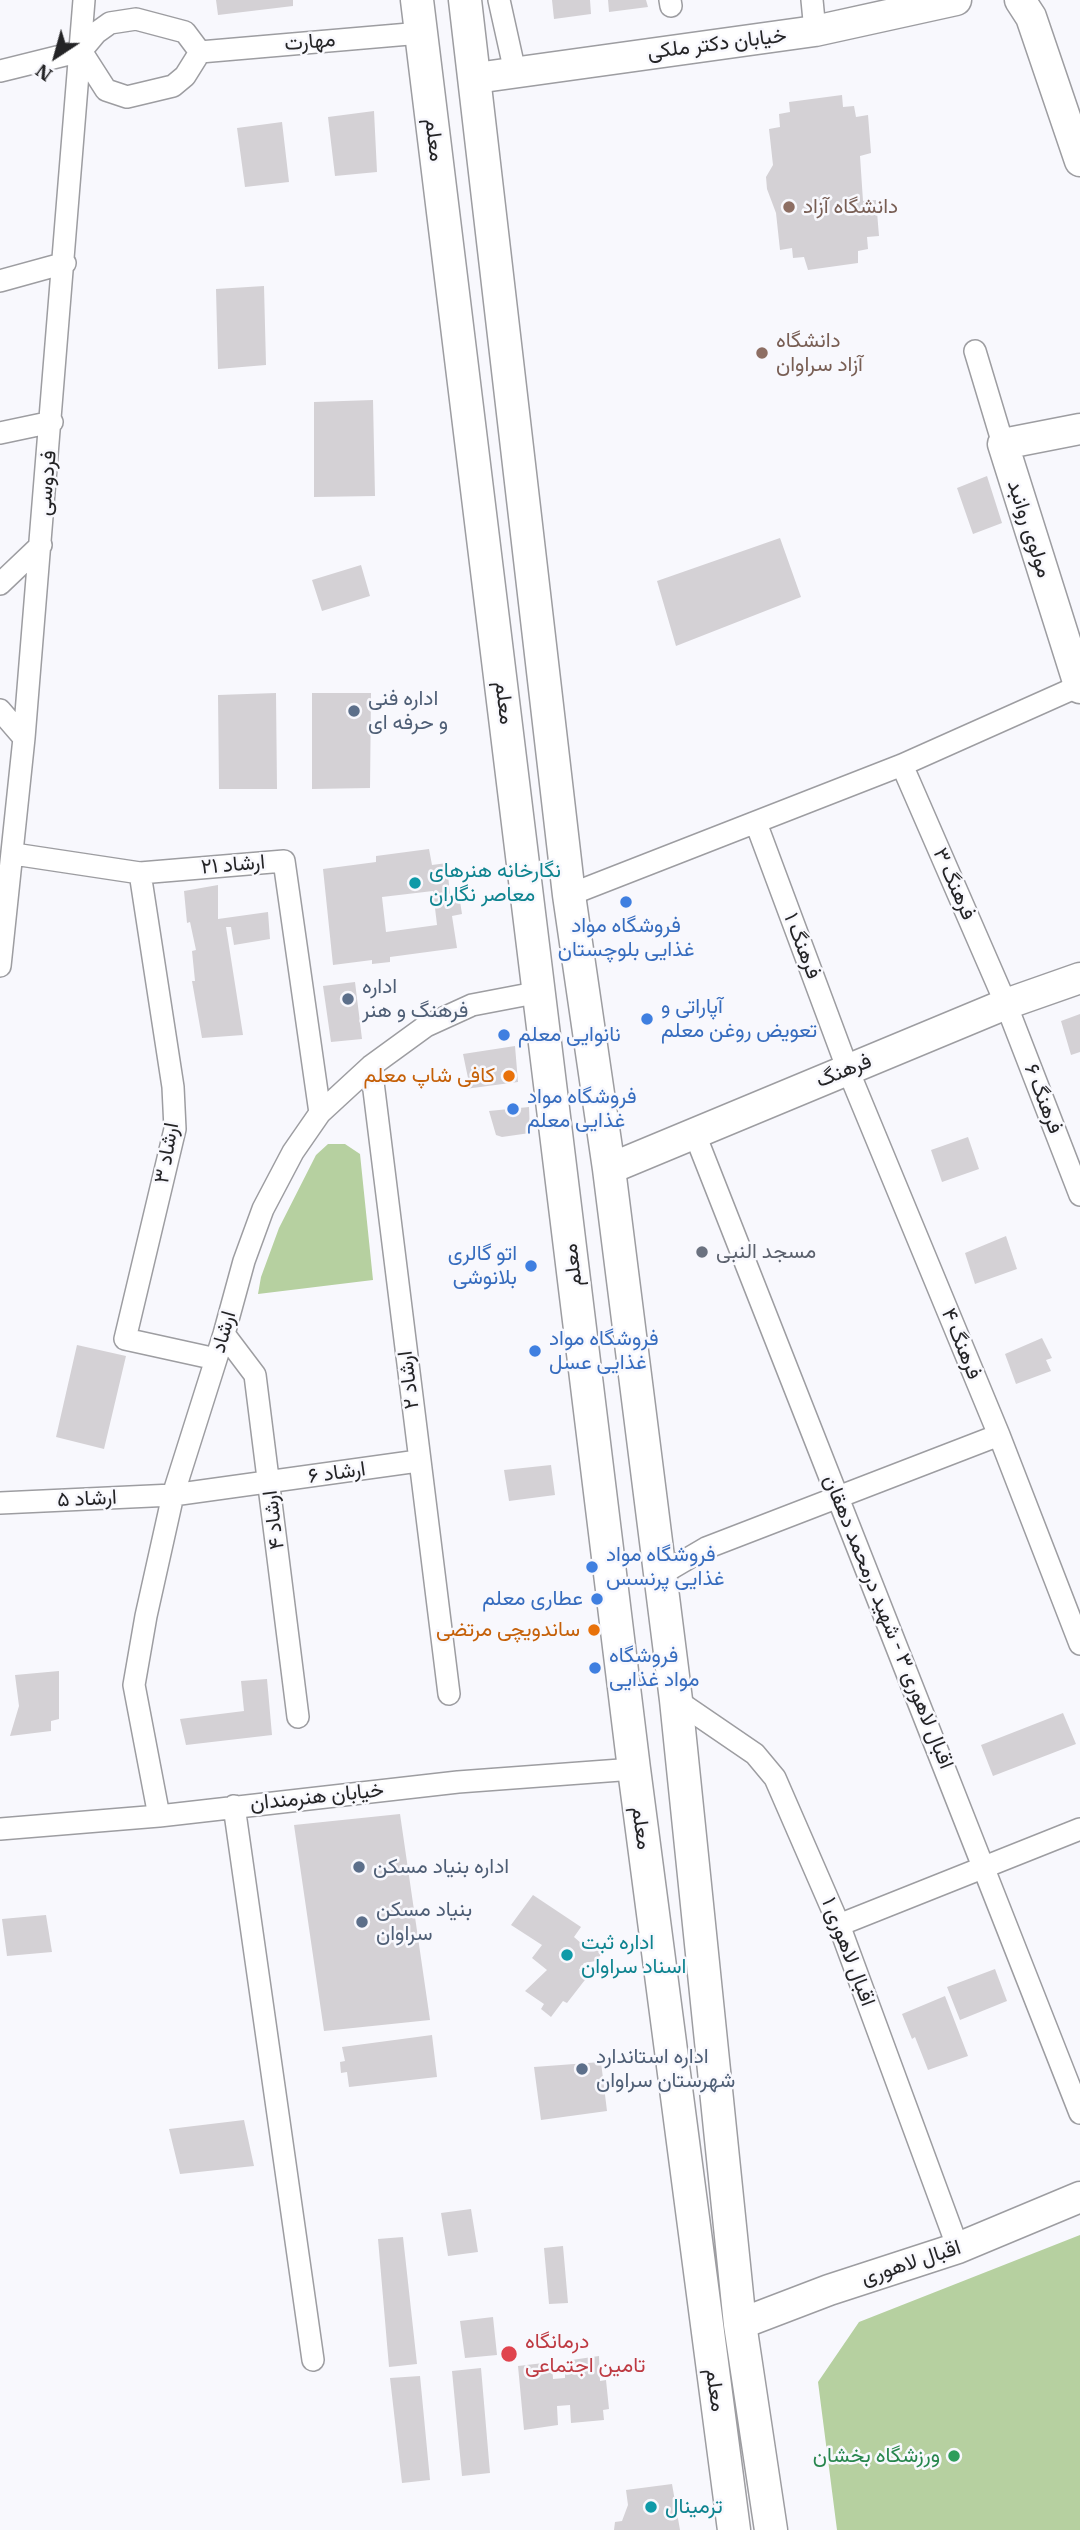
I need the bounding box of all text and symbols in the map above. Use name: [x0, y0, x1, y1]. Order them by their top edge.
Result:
north arrow: [21, 21, 91, 91]
street label: خیابان دکتر ملکی: [646, 23, 788, 65]
street label: مهارت: [283, 27, 337, 57]
text: N: [31, 59, 57, 87]
street label: معلم: [419, 117, 449, 163]
place label: دانشگاه آزاد: [803, 194, 898, 220]
marker: دانشگاه آزاد: [781, 199, 797, 215]
place label: دانشگاه آزاد سراوان: [776, 328, 863, 378]
marker: دانشگاه آزاد سراوان: [754, 345, 770, 361]
street label: فردوسی: [32, 449, 62, 517]
street label: مولوی روانبد: [1001, 477, 1057, 581]
street label: معلم: [489, 680, 519, 726]
place label: اداره فنی و حرفه ای: [368, 686, 448, 736]
marker: اداره فنی و حرفه ای: [346, 703, 362, 719]
street label: فرهنگ ۳: [927, 844, 981, 924]
street label: ارشاد ۲۱: [200, 850, 266, 880]
place label: نگارخانه هنرهای معاصر نگاران: [429, 858, 561, 908]
marker: نگارخانه هنرهای معاصر نگاران: [407, 875, 423, 891]
marker: فروشگاه مواد غذایی بلوچستان: [618, 894, 634, 910]
street label: فرهنگ ۱: [778, 910, 826, 982]
place label: فروشگاه مواد غذایی بلوچستان: [558, 913, 694, 963]
place label: اداره فرهنگ و هنر: [362, 974, 468, 1024]
marker: اداره فرهنگ و هنر: [340, 991, 356, 1007]
place label: آپاراتی و تعویض روغن معلم: [661, 994, 817, 1044]
marker: آپاراتی و تعویض روغن معلم: [639, 1011, 655, 1027]
place label: نانوایی معلم: [518, 1022, 621, 1048]
marker: نانوایی معلم: [496, 1027, 512, 1043]
street label: فرهنگ: [813, 1049, 875, 1093]
street label: فرهنگ ۶: [1018, 1061, 1068, 1137]
place label: کافی شاپ معلم: [364, 1063, 495, 1089]
marker: کافی شاپ معلم: [501, 1068, 517, 1084]
place label: فروشگاه مواد غذایی معلم: [527, 1084, 637, 1134]
marker: فروشگاه مواد غذایی معلم: [505, 1101, 521, 1117]
street label: ارشاد ۳: [149, 1121, 185, 1185]
place label: مسجد النبی: [716, 1239, 816, 1265]
place label: اتو گالری بلانوشی: [448, 1241, 517, 1291]
street label: معلم: [558, 1242, 588, 1288]
marker: مسجد النبی: [694, 1244, 710, 1260]
marker: اتو گالری بلانوشی: [523, 1258, 539, 1274]
street label: فرهنگ ۴: [935, 1305, 987, 1383]
street label: ارشاد: [206, 1308, 242, 1356]
place label: فروشگاه مواد غذایی عسل: [549, 1326, 659, 1376]
marker: فروشگاه مواد غذایی عسل: [527, 1343, 543, 1359]
street label: ارشاد ۲: [393, 1349, 425, 1411]
street label: ارشاد ۶: [307, 1457, 367, 1489]
street label: اقبال لاهوری ۳ - شهید درمحمد دهقان: [817, 1471, 959, 1773]
street label: ارشاد ۵: [56, 1485, 118, 1513]
street label: ارشاد ۴: [258, 1489, 290, 1551]
place label: فروشگاه مواد غذایی پرنسس: [606, 1542, 725, 1592]
marker: فروشگاه مواد غذایی پرنسس: [584, 1559, 600, 1575]
place label: عطاری معلم: [482, 1586, 583, 1612]
marker: عطاری معلم: [589, 1591, 605, 1607]
place label: ساندویچی مرتضی: [436, 1617, 580, 1643]
marker: ساندویچی مرتضی: [586, 1622, 602, 1638]
place label: فروشگاه مواد غذایی: [609, 1643, 699, 1693]
marker: فروشگاه مواد غذایی: [587, 1660, 603, 1676]
street label: خیابان هنرمندان: [249, 1777, 385, 1817]
street label: معلم: [626, 1805, 656, 1851]
place label: اداره بنیاد مسکن: [373, 1854, 509, 1880]
marker: اداره بنیاد مسکن: [351, 1859, 367, 1875]
street label: اقبال لاهوری ۱: [816, 1894, 880, 2010]
place label: بنیاد مسکن سراوان: [376, 1897, 472, 1947]
marker: بنیاد مسکن سراوان: [354, 1914, 370, 1930]
place label: اداره ثبت اسناد سراوان: [581, 1930, 686, 1980]
marker: اداره ثبت اسناد سراوان: [559, 1947, 575, 1963]
place label: اداره استاندارد شهرستان سراوان: [596, 2044, 735, 2094]
marker: اداره استاندارد شهرستان سراوان: [574, 2061, 590, 2077]
street label: اقبال لاهوری: [858, 2235, 964, 2291]
place label: درمانگاه تامین اجتماعی: [525, 2329, 646, 2379]
marker: درمانگاه تامین اجتماعی: [499, 2344, 519, 2364]
street label: معلم: [700, 2367, 730, 2413]
place label: ورزشگاه بخشان: [813, 2443, 940, 2469]
marker: ورزشگاه بخشان: [946, 2448, 962, 2464]
place label: ترمینال: [665, 2494, 723, 2520]
marker: ترمینال: [643, 2499, 659, 2515]

